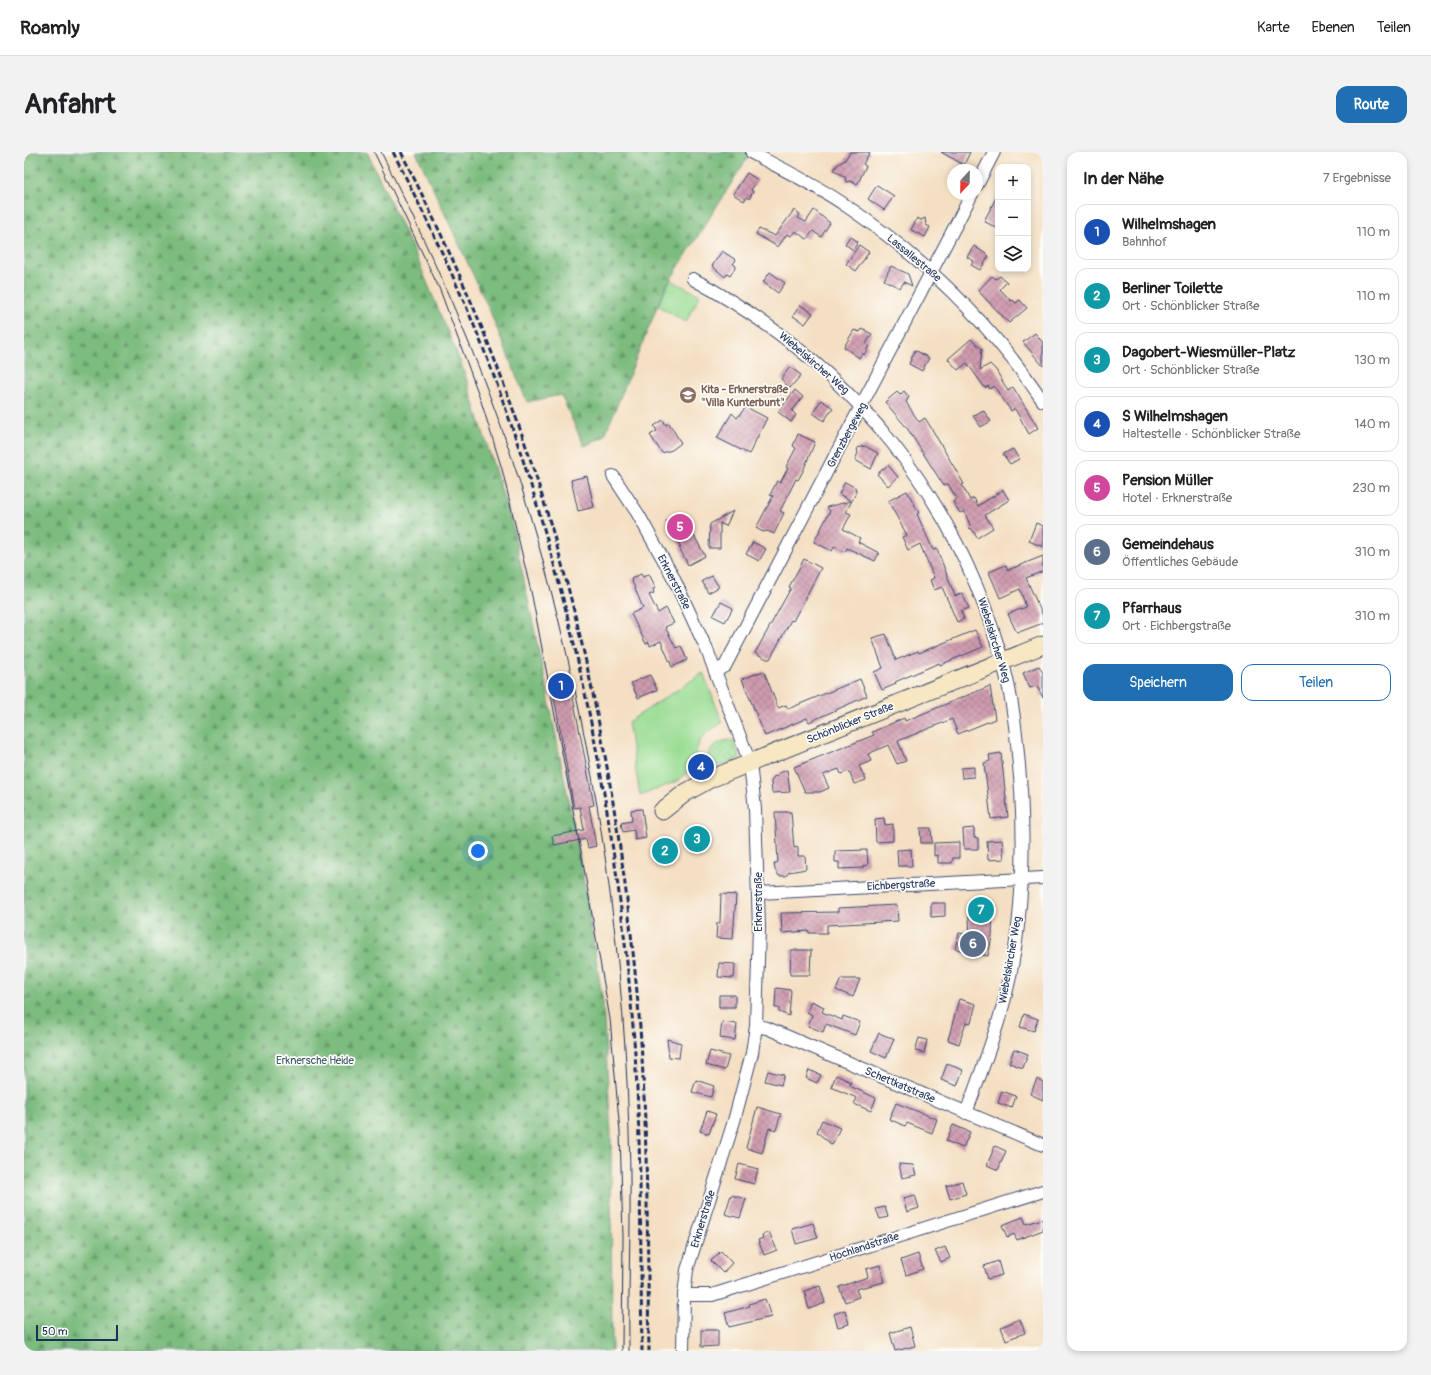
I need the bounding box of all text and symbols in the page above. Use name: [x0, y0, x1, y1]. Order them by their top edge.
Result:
text: Roamly: [20, 16, 80, 40]
text: Karte: [1257, 19, 1290, 36]
text: Ebenen: [1312, 19, 1355, 36]
text: Teilen: [1377, 19, 1411, 36]
button: Route: [1336, 86, 1407, 123]
text: Anfahrt: [24, 87, 116, 122]
north arrow: [947, 164, 983, 200]
map controls: [995, 164, 1031, 272]
button: +: [995, 164, 1031, 200]
text: In der Nähe: [1083, 168, 1164, 189]
text: 7 Ergebnisse: [1323, 170, 1391, 186]
button: −: [995, 200, 1031, 236]
text: Wilhelmshagen: [1122, 215, 1216, 234]
text: 1: [1094, 224, 1100, 240]
text: 110 m: [1357, 224, 1390, 240]
street label: Lassallestraße: [884, 232, 944, 285]
text: Bahnhof: [1122, 234, 1167, 250]
button: layers: [995, 236, 1031, 272]
text: Berliner Toilette: [1122, 279, 1223, 298]
text: 2: [1093, 288, 1101, 304]
text: 110 m: [1357, 288, 1390, 304]
text: Ort · Schönblicker Straße: [1122, 298, 1259, 314]
street label: Wiebelskircher Weg: [776, 329, 852, 397]
text: Dagobert-Wiesmüller-Platz: [1122, 343, 1295, 362]
text: 3: [1093, 352, 1101, 368]
text: 130 m: [1354, 352, 1390, 368]
text: Ort · Schönblicker Straße: [1122, 362, 1259, 378]
place label: Kita - Erknerstraße "Villa Kunterbunt": [701, 383, 789, 409]
school or university icon: Kita - Erknerstraße "Villa Kunterbunt": [678, 385, 698, 405]
street label: Grenzbergeweg: [824, 400, 870, 470]
text: S Wilhelmshagen: [1122, 407, 1228, 426]
text: 4: [1093, 416, 1101, 432]
text: 140 m: [1354, 416, 1390, 432]
text: Haltestelle · Schönblicker Straße: [1122, 426, 1300, 442]
text: Pension Müller: [1122, 471, 1213, 490]
text: 5: [1093, 480, 1101, 496]
text: 230 m: [1353, 480, 1390, 496]
text: Hotel · Erknerstraße: [1122, 490, 1232, 506]
pin: 5: [667, 512, 693, 542]
text: Gemeindehaus: [1122, 535, 1214, 554]
text: 6: [1093, 544, 1101, 560]
text: 310 m: [1354, 544, 1390, 560]
street label: Erknerstraße: [655, 552, 694, 612]
text: Öffentliches Gebäude: [1122, 554, 1238, 570]
street label: Wiebelskircher Weg: [975, 596, 1013, 685]
text: Pfarrhaus: [1122, 599, 1181, 618]
text: 7: [1094, 608, 1100, 624]
text: 310 m: [1354, 608, 1390, 624]
text: Ort · Eichbergstraße: [1122, 618, 1231, 634]
button: Speichern: [1083, 664, 1233, 701]
button: Teilen: [1241, 664, 1391, 701]
pin: 1: [548, 671, 574, 701]
street label: Schönblicker Straße: [805, 699, 896, 746]
pin: 4: [688, 752, 714, 782]
pin: 3: [684, 824, 710, 854]
pin: 2: [652, 836, 678, 866]
your location: [468, 841, 488, 861]
street label: Erknerstraße: [752, 872, 765, 932]
street label: Eichbergstraße: [866, 877, 936, 893]
pin: 7: [968, 895, 994, 925]
street label: Wiebelskircher Weg: [996, 915, 1024, 1005]
pin: 6: [960, 929, 986, 959]
park label: Erknersche Heide: [276, 1054, 355, 1067]
street label: Schettkatstraße: [863, 1064, 938, 1106]
street label: Erknerstraße: [688, 1188, 718, 1249]
street label: Hochlandstraße: [828, 1229, 901, 1264]
scale bar: [36, 1323, 118, 1342]
text: 50 m: [42, 1325, 68, 1338]

